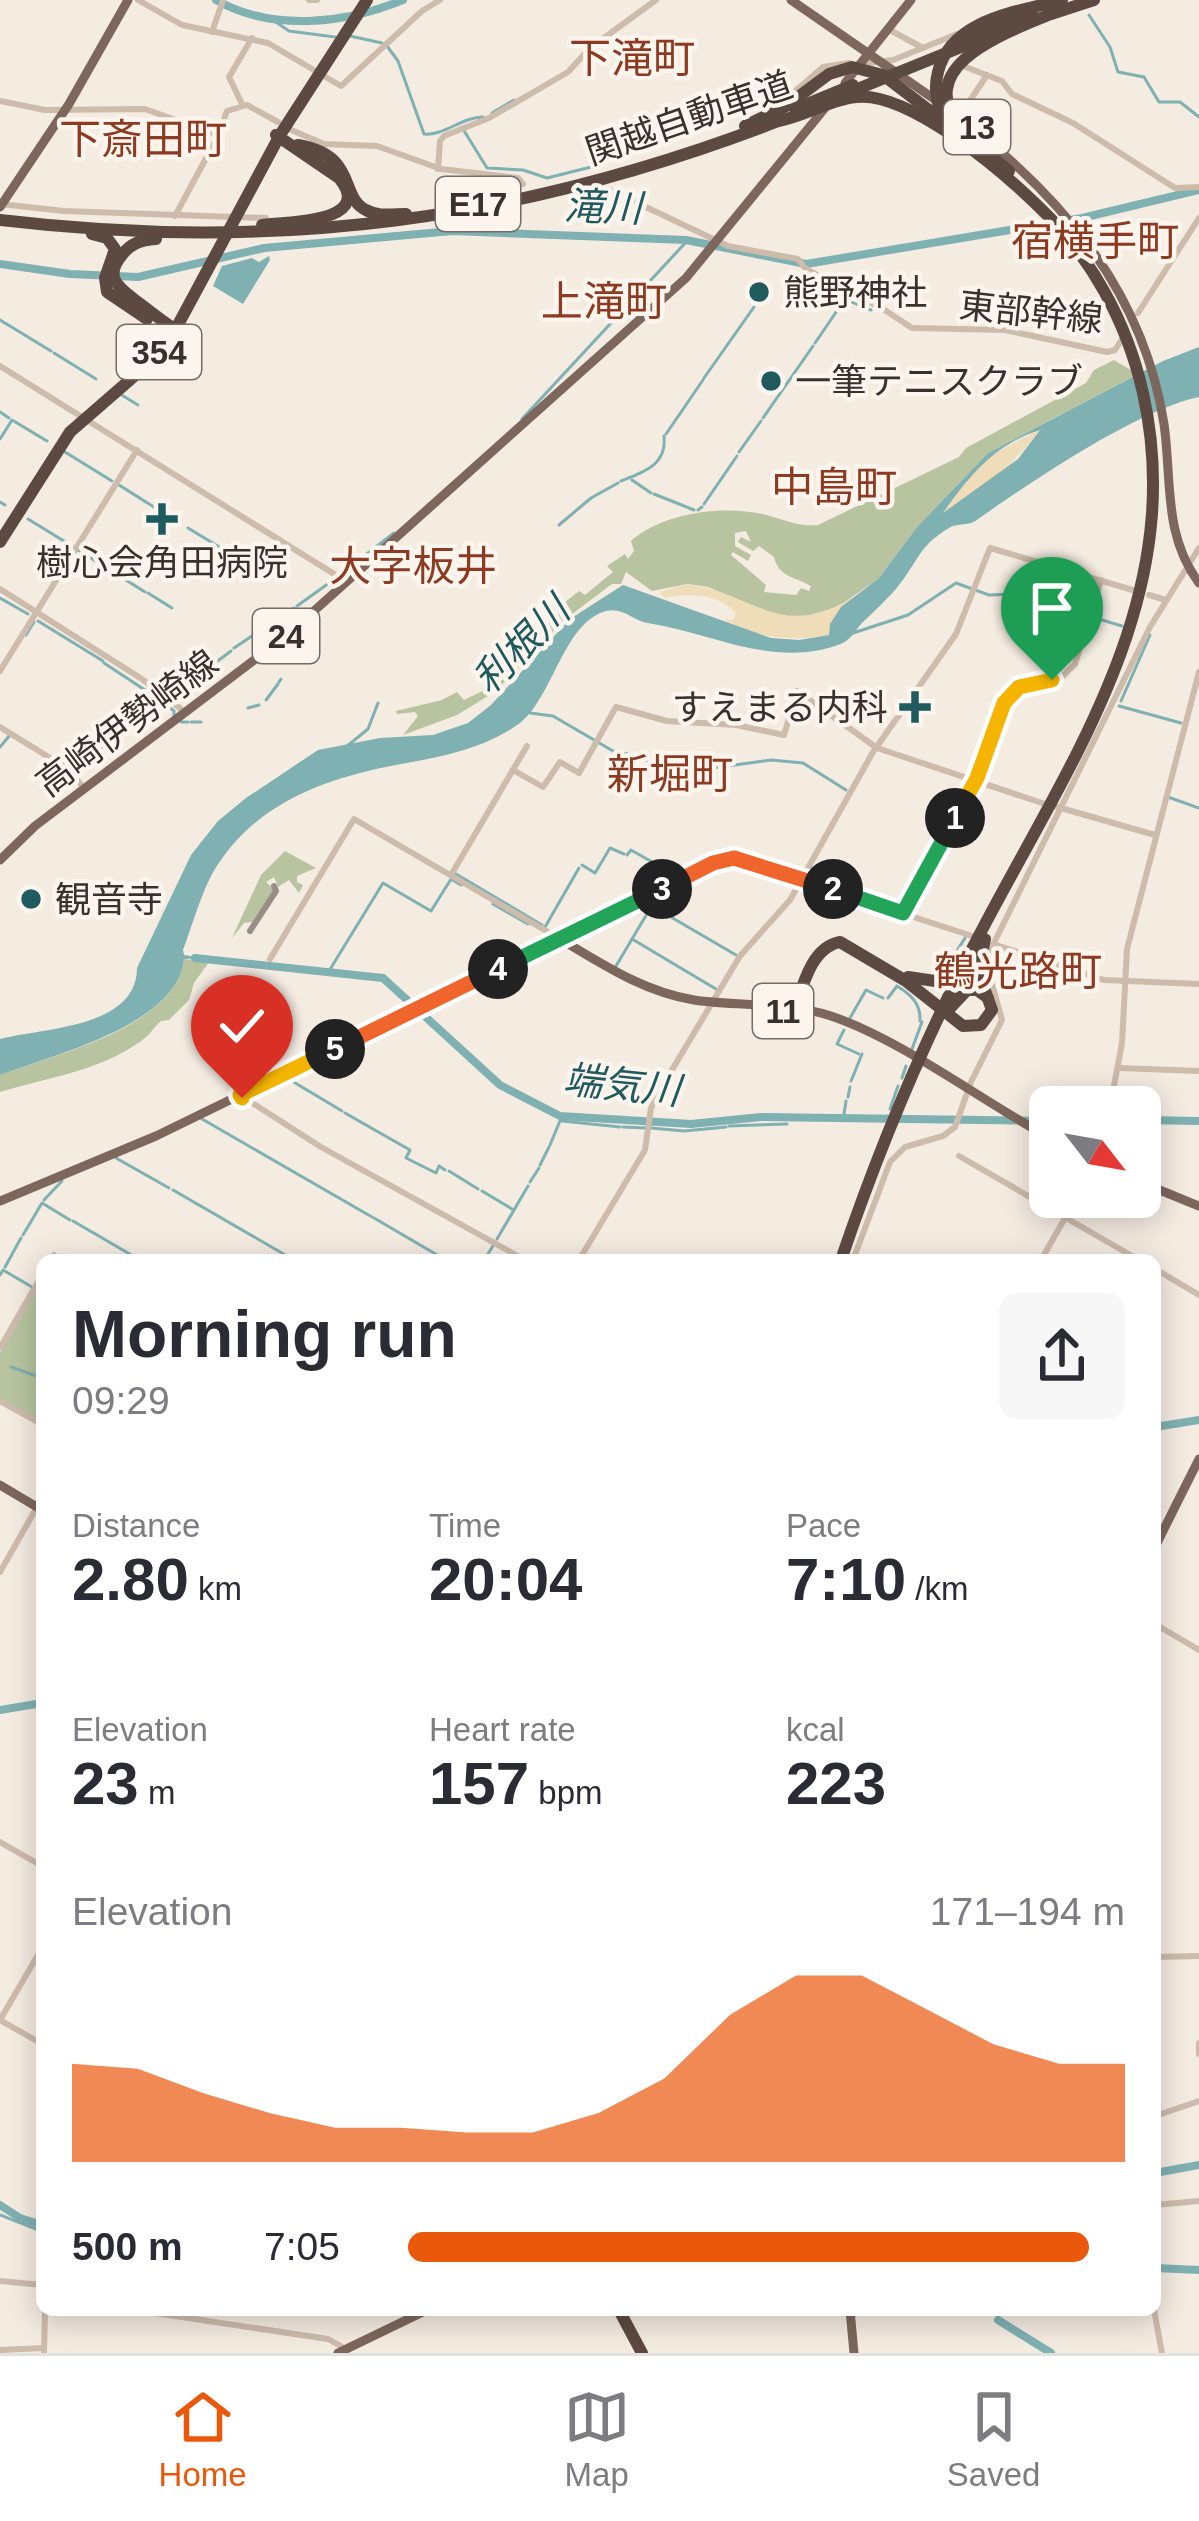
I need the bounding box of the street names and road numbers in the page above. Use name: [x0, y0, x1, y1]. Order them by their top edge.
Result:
street label: 関越自動車道: [580, 63, 798, 173]
road number: 13: [944, 100, 1010, 154]
road number: E17: [436, 177, 520, 231]
street label: 東部幹線: [957, 284, 1105, 340]
road number: 354: [117, 325, 201, 379]
road number: 24: [253, 609, 319, 663]
street label: 高崎伊勢崎線: [28, 642, 226, 804]
road number: 11: [753, 984, 813, 1038]

